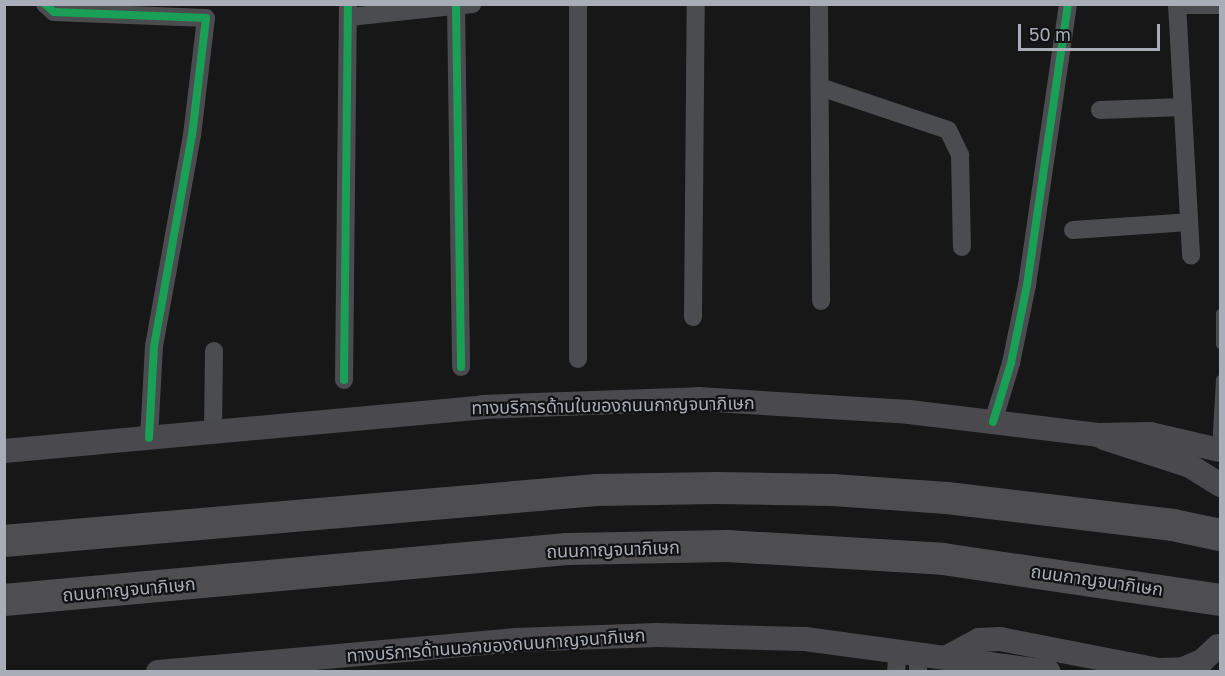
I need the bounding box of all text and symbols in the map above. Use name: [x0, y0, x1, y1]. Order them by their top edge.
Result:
scale bar: [1021, 12, 1164, 50]
text: 50 m: [1029, 23, 1071, 45]
street label: ทางบริการด้านในของถนนกาญจนาภิเษก: [471, 392, 755, 418]
street label: ถนนกาญจนาภิเษก: [546, 536, 680, 562]
street label: ถนนกาญจนาภิเษก: [1029, 560, 1165, 600]
street label: ถนนกาญจนาภิเษก: [62, 572, 196, 606]
street label: ทางบริการด้านนอกของถนนกาญจนาภิเษก: [346, 624, 646, 666]

